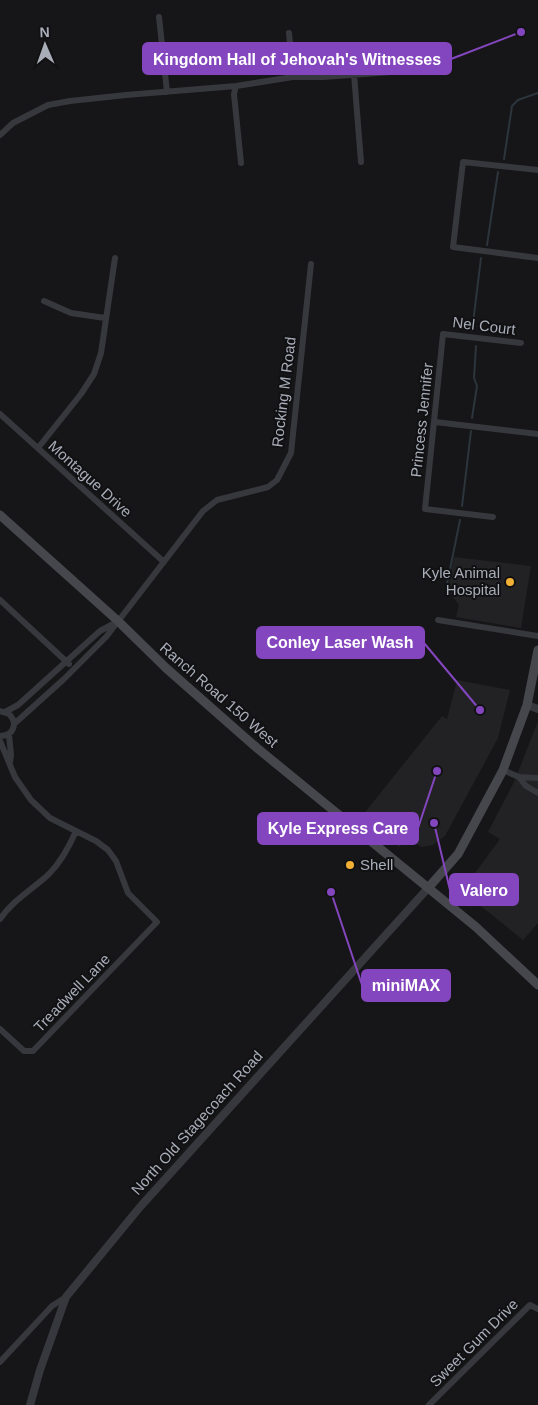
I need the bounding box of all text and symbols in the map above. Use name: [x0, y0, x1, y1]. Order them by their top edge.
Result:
north arrow: [20, 20, 70, 70]
text: N: [39, 24, 50, 40]
callout: Kingdom Hall of Jehovah's Witnesses: [143, 43, 451, 74]
text: Kingdom Hall of Jehovah's Witnesses: [153, 51, 441, 68]
street label: Nel Court: [452, 313, 517, 338]
street label: Rocking M Road: [268, 336, 299, 448]
street label: Princess Jennifer: [407, 362, 436, 478]
street label: Montague Drive: [45, 437, 135, 520]
place label: Kyle Animal Hospital: [422, 564, 500, 598]
marker: Kyle Animal Hospital: [504, 576, 516, 588]
callout: Conley Laser Wash: [257, 627, 424, 658]
text: Conley Laser Wash: [266, 634, 414, 651]
street label: Ranch Road 150 West: [157, 639, 282, 751]
callout: Kyle Express Care: [258, 813, 418, 844]
text: Kyle Express Care: [268, 820, 408, 837]
place label: Shell: [360, 856, 393, 873]
marker: Shell: [344, 859, 356, 871]
callout: Valero: [450, 874, 518, 905]
text: Valero: [460, 882, 508, 899]
street label: Treadwell Lane: [30, 950, 113, 1035]
callout: miniMAX: [362, 970, 450, 1001]
text: miniMAX: [372, 977, 441, 994]
street label: North Old Stagecoach Road: [128, 1047, 266, 1198]
street label: Sweet Gum Drive: [426, 1295, 521, 1390]

